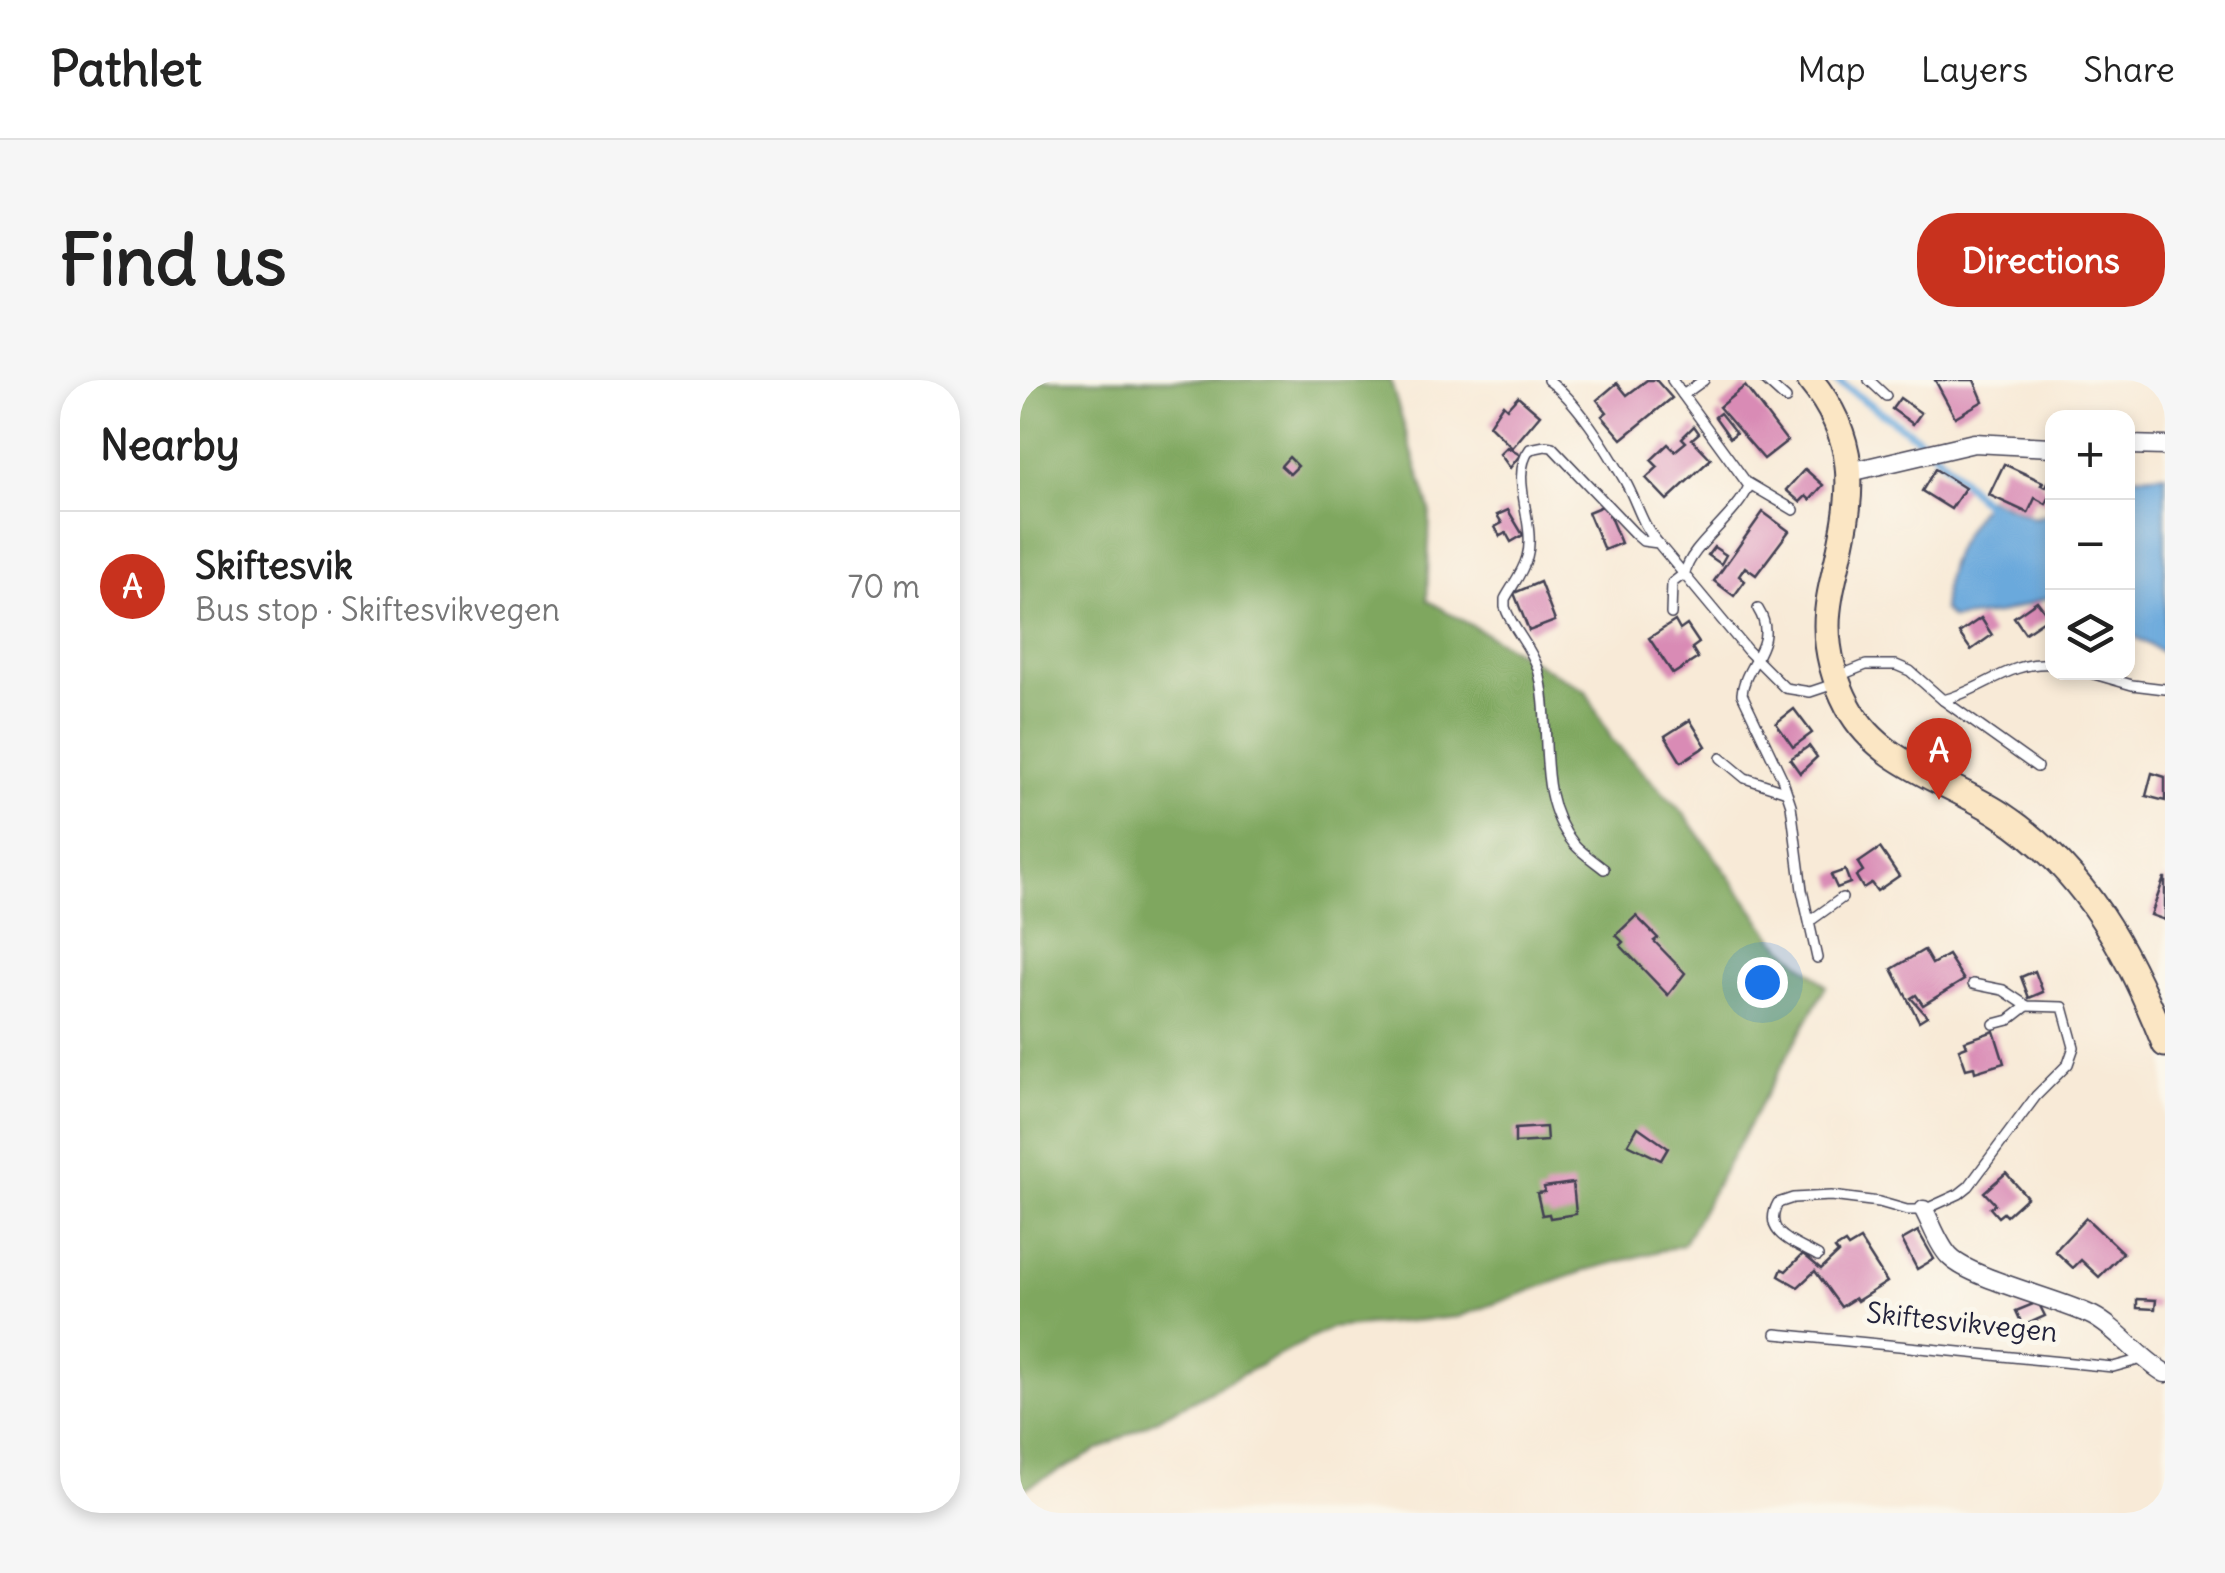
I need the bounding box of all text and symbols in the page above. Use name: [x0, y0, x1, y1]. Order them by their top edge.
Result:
text: Pathlet: [50, 39, 202, 99]
text: Map: [1798, 47, 1866, 91]
text: Layers: [1921, 47, 2028, 91]
text: Share: [2083, 47, 2175, 91]
button: Directions: [1917, 213, 2165, 307]
text: Find us: [60, 216, 286, 304]
map controls: [2045, 410, 2135, 680]
button: +: [2045, 410, 2135, 500]
text: Nearby: [100, 419, 239, 471]
button: −: [2045, 500, 2135, 590]
text: Skiftesvik: [195, 542, 353, 589]
text: A: [122, 566, 143, 607]
text: 70 m: [848, 566, 920, 607]
text: Bus stop · Skiftesvikvegen: [195, 589, 560, 630]
button: layers: [2045, 590, 2135, 680]
pin: A: [1906, 718, 1972, 800]
your location: [1737, 957, 1788, 1008]
street label: Skiftesvikvegen: [1865, 1294, 2059, 1350]

